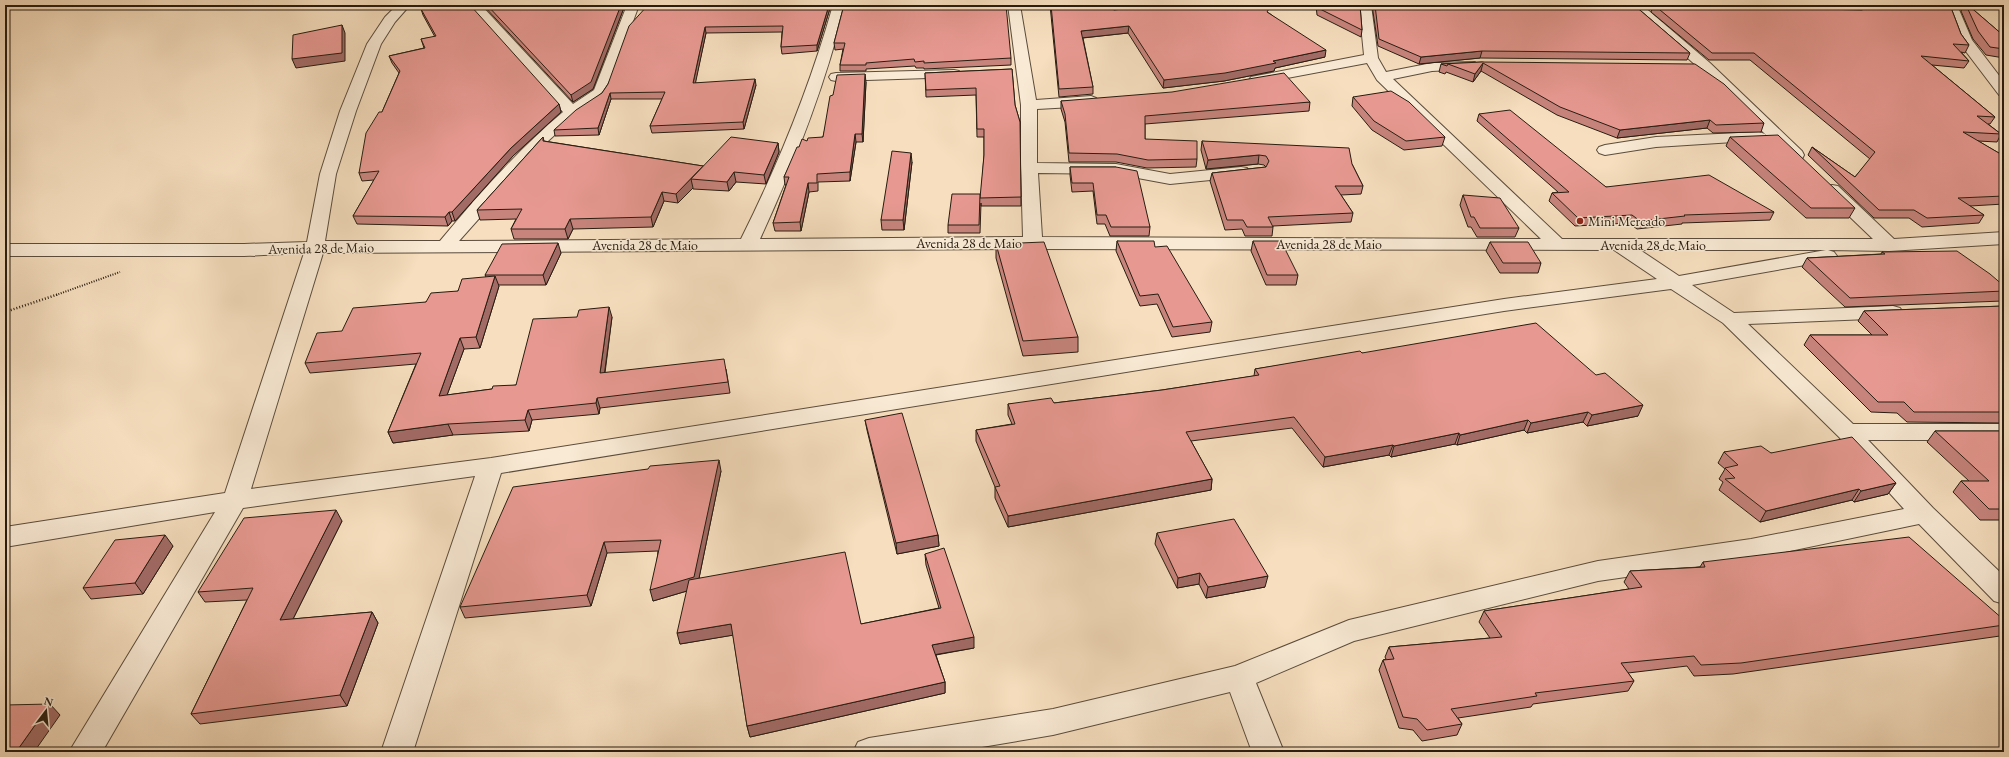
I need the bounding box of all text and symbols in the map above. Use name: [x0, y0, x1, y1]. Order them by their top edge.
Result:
place label: Mini Mercado: [1588, 212, 1665, 230]
marker: Mini Mercado: [1575, 216, 1585, 226]
street label: Avenida 28 de Maio: [915, 234, 1022, 252]
street label: Avenida 28 de Maio: [1275, 235, 1382, 253]
street label: Avenida 28 de Maio: [591, 236, 698, 254]
street label: Avenida 28 de Maio: [1599, 236, 1706, 254]
street label: Avenida 28 de Maio: [267, 238, 374, 258]
north arrow: [26, 691, 66, 731]
text: N: [43, 693, 55, 709]

